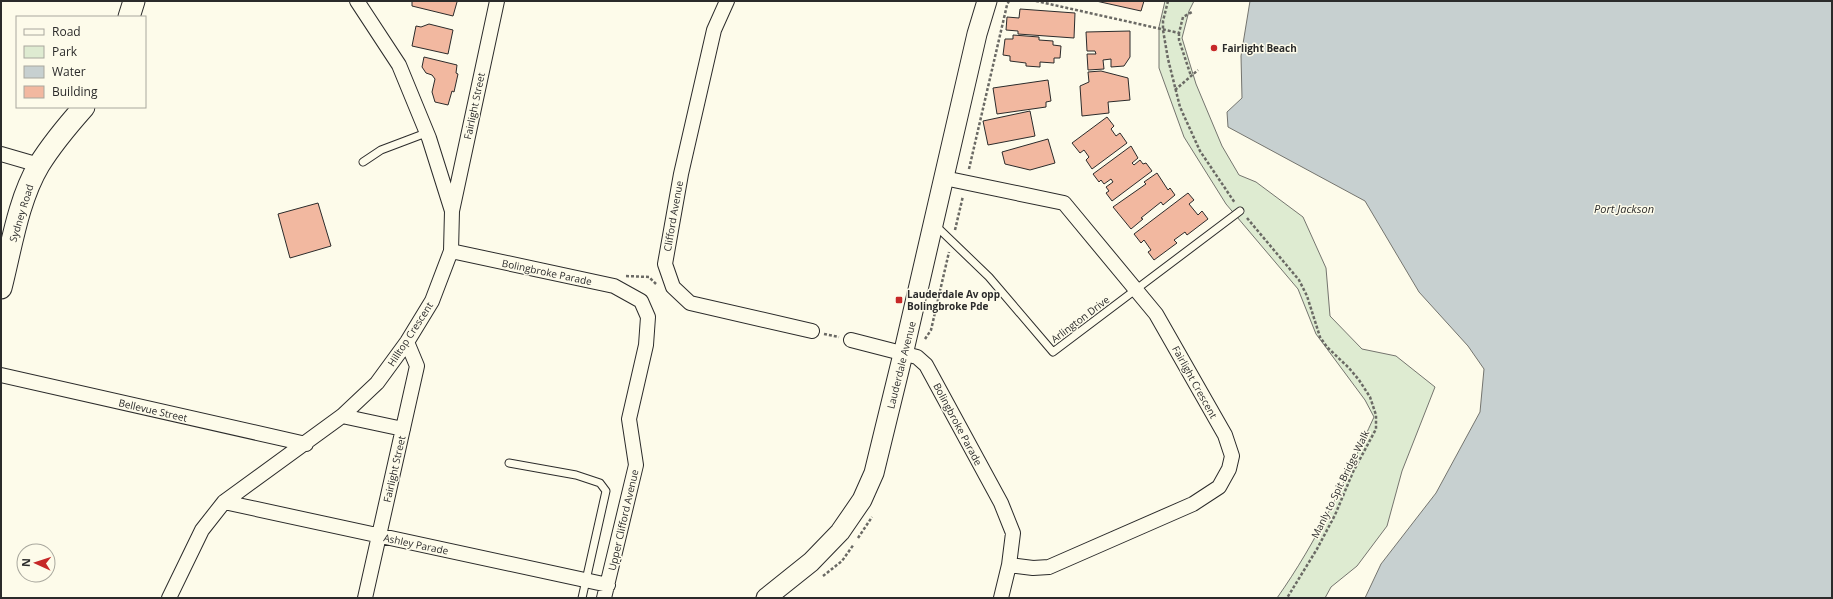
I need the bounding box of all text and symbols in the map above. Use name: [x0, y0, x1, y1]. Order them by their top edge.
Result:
legend: [16, 16, 146, 108]
text: Road: [52, 23, 81, 40]
place label: Fairlight Beach: [1222, 41, 1297, 55]
text: Park: [52, 43, 78, 60]
marker: Fairlight Beach: [1209, 43, 1219, 53]
text: Water: [52, 63, 86, 80]
street label: Fairlight Street: [460, 71, 488, 141]
text: Building: [52, 83, 98, 100]
street label: Clifford Avenue: [660, 179, 686, 253]
street label: Sydney Road: [6, 182, 36, 244]
water label: Port Jackson: [1594, 201, 1654, 216]
street label: Bolingbroke Parade: [501, 256, 594, 288]
place label: Lauderdale Av opp Bolingbroke Pde: [907, 287, 1000, 313]
street label: Arlington Drive: [1048, 292, 1112, 346]
marker: Lauderdale Av opp Bolingbroke Pde: [894, 295, 904, 305]
street label: Hilltop Crescent: [384, 299, 436, 369]
street label: Lauderdale Avenue: [883, 319, 919, 410]
street label: Fairlight Crescent: [1169, 343, 1221, 421]
street label: Bolingbroke Parade: [930, 380, 986, 468]
street label: Bellevue Street: [117, 395, 189, 425]
street label: Manly to Spit Bridge Walk: [1308, 427, 1373, 540]
street label: Fairlight Street: [380, 434, 409, 504]
street label: Upper Clifford Avenue: [605, 468, 642, 572]
street label: Ashley Parade: [382, 530, 450, 558]
north arrow: [16, 543, 56, 583]
text: N: [18, 558, 33, 567]

